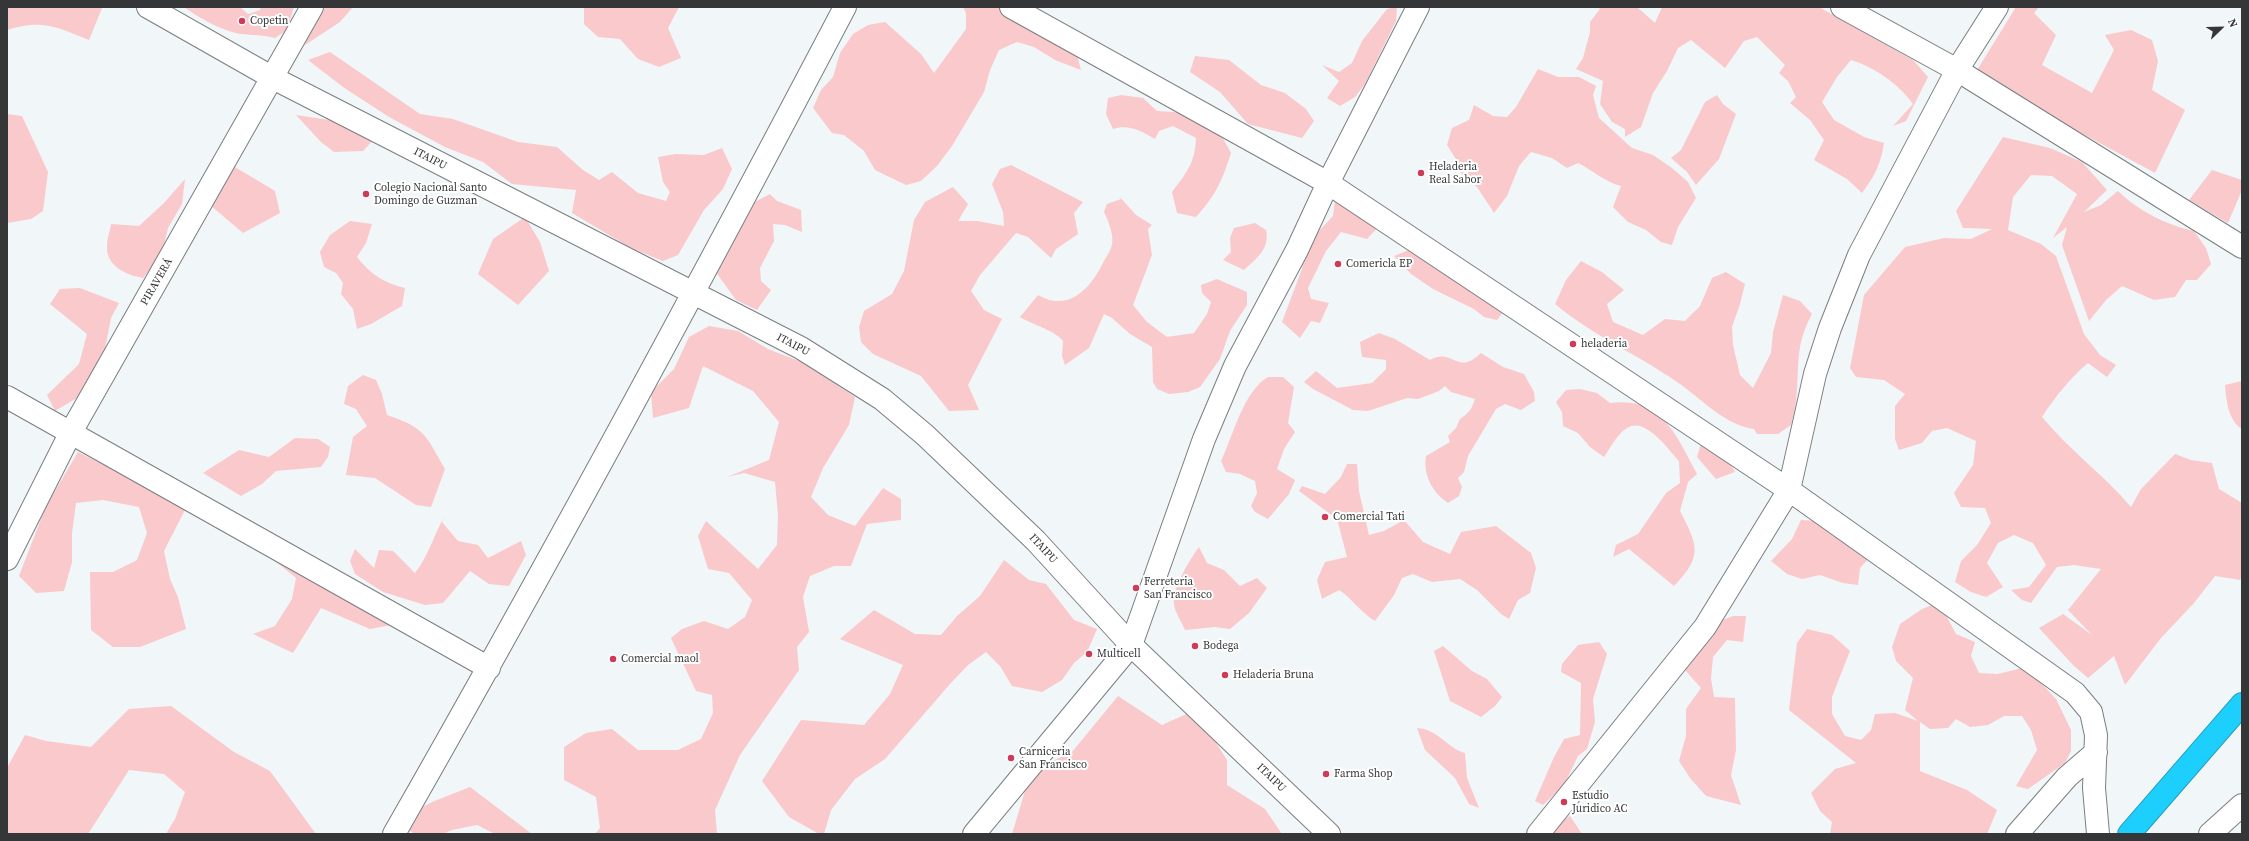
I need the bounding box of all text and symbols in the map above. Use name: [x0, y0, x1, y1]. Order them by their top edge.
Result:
north arrow: [2201, 8, 2241, 48]
place label: Copetin: [250, 14, 288, 28]
marker: Copetin: [237, 16, 247, 26]
text: N: [2224, 16, 2241, 30]
street label: ITAIPU: [411, 145, 449, 173]
place label: Heladeria Real Sabor: [1429, 160, 1481, 186]
marker: Heladeria Real Sabor: [1416, 168, 1426, 178]
place label: Colegio Nacional Santo Domingo de Guzman: [374, 181, 487, 207]
marker: Colegio Nacional Santo Domingo de Guzman: [361, 189, 371, 199]
street label: PIRAVERÁ: [138, 256, 176, 308]
place label: Comericla EP: [1346, 257, 1412, 271]
marker: Comericla EP: [1333, 259, 1343, 269]
street label: ITAIPU: [774, 331, 812, 359]
place label: heladeria: [1581, 337, 1627, 351]
marker: heladeria: [1568, 339, 1578, 349]
place label: Comercial Tati: [1333, 510, 1405, 524]
marker: Comercial Tati: [1320, 512, 1330, 522]
street label: ITAIPU: [1026, 532, 1060, 566]
place label: Ferreteria San Francisco: [1144, 575, 1212, 601]
marker: Ferreteria San Francisco: [1131, 583, 1141, 593]
place label: Bodega: [1203, 639, 1239, 653]
marker: Bodega: [1190, 641, 1200, 651]
place label: Multicell: [1097, 647, 1141, 661]
marker: Multicell: [1084, 649, 1094, 659]
place label: Comercial maol: [621, 652, 699, 666]
marker: Comercial maol: [608, 654, 618, 664]
place label: Heladeria Bruna: [1233, 668, 1314, 682]
marker: Heladeria Bruna: [1220, 670, 1230, 680]
place label: Carniceria San Francisco: [1019, 745, 1087, 771]
marker: Carniceria San Francisco: [1006, 753, 1016, 763]
street label: ITAIPU: [1254, 761, 1288, 795]
place label: Farma Shop: [1334, 767, 1393, 781]
marker: Farma Shop: [1321, 769, 1331, 779]
place label: Estudio Juridico AC: [1572, 789, 1627, 815]
marker: Estudio Juridico AC: [1559, 797, 1569, 807]

